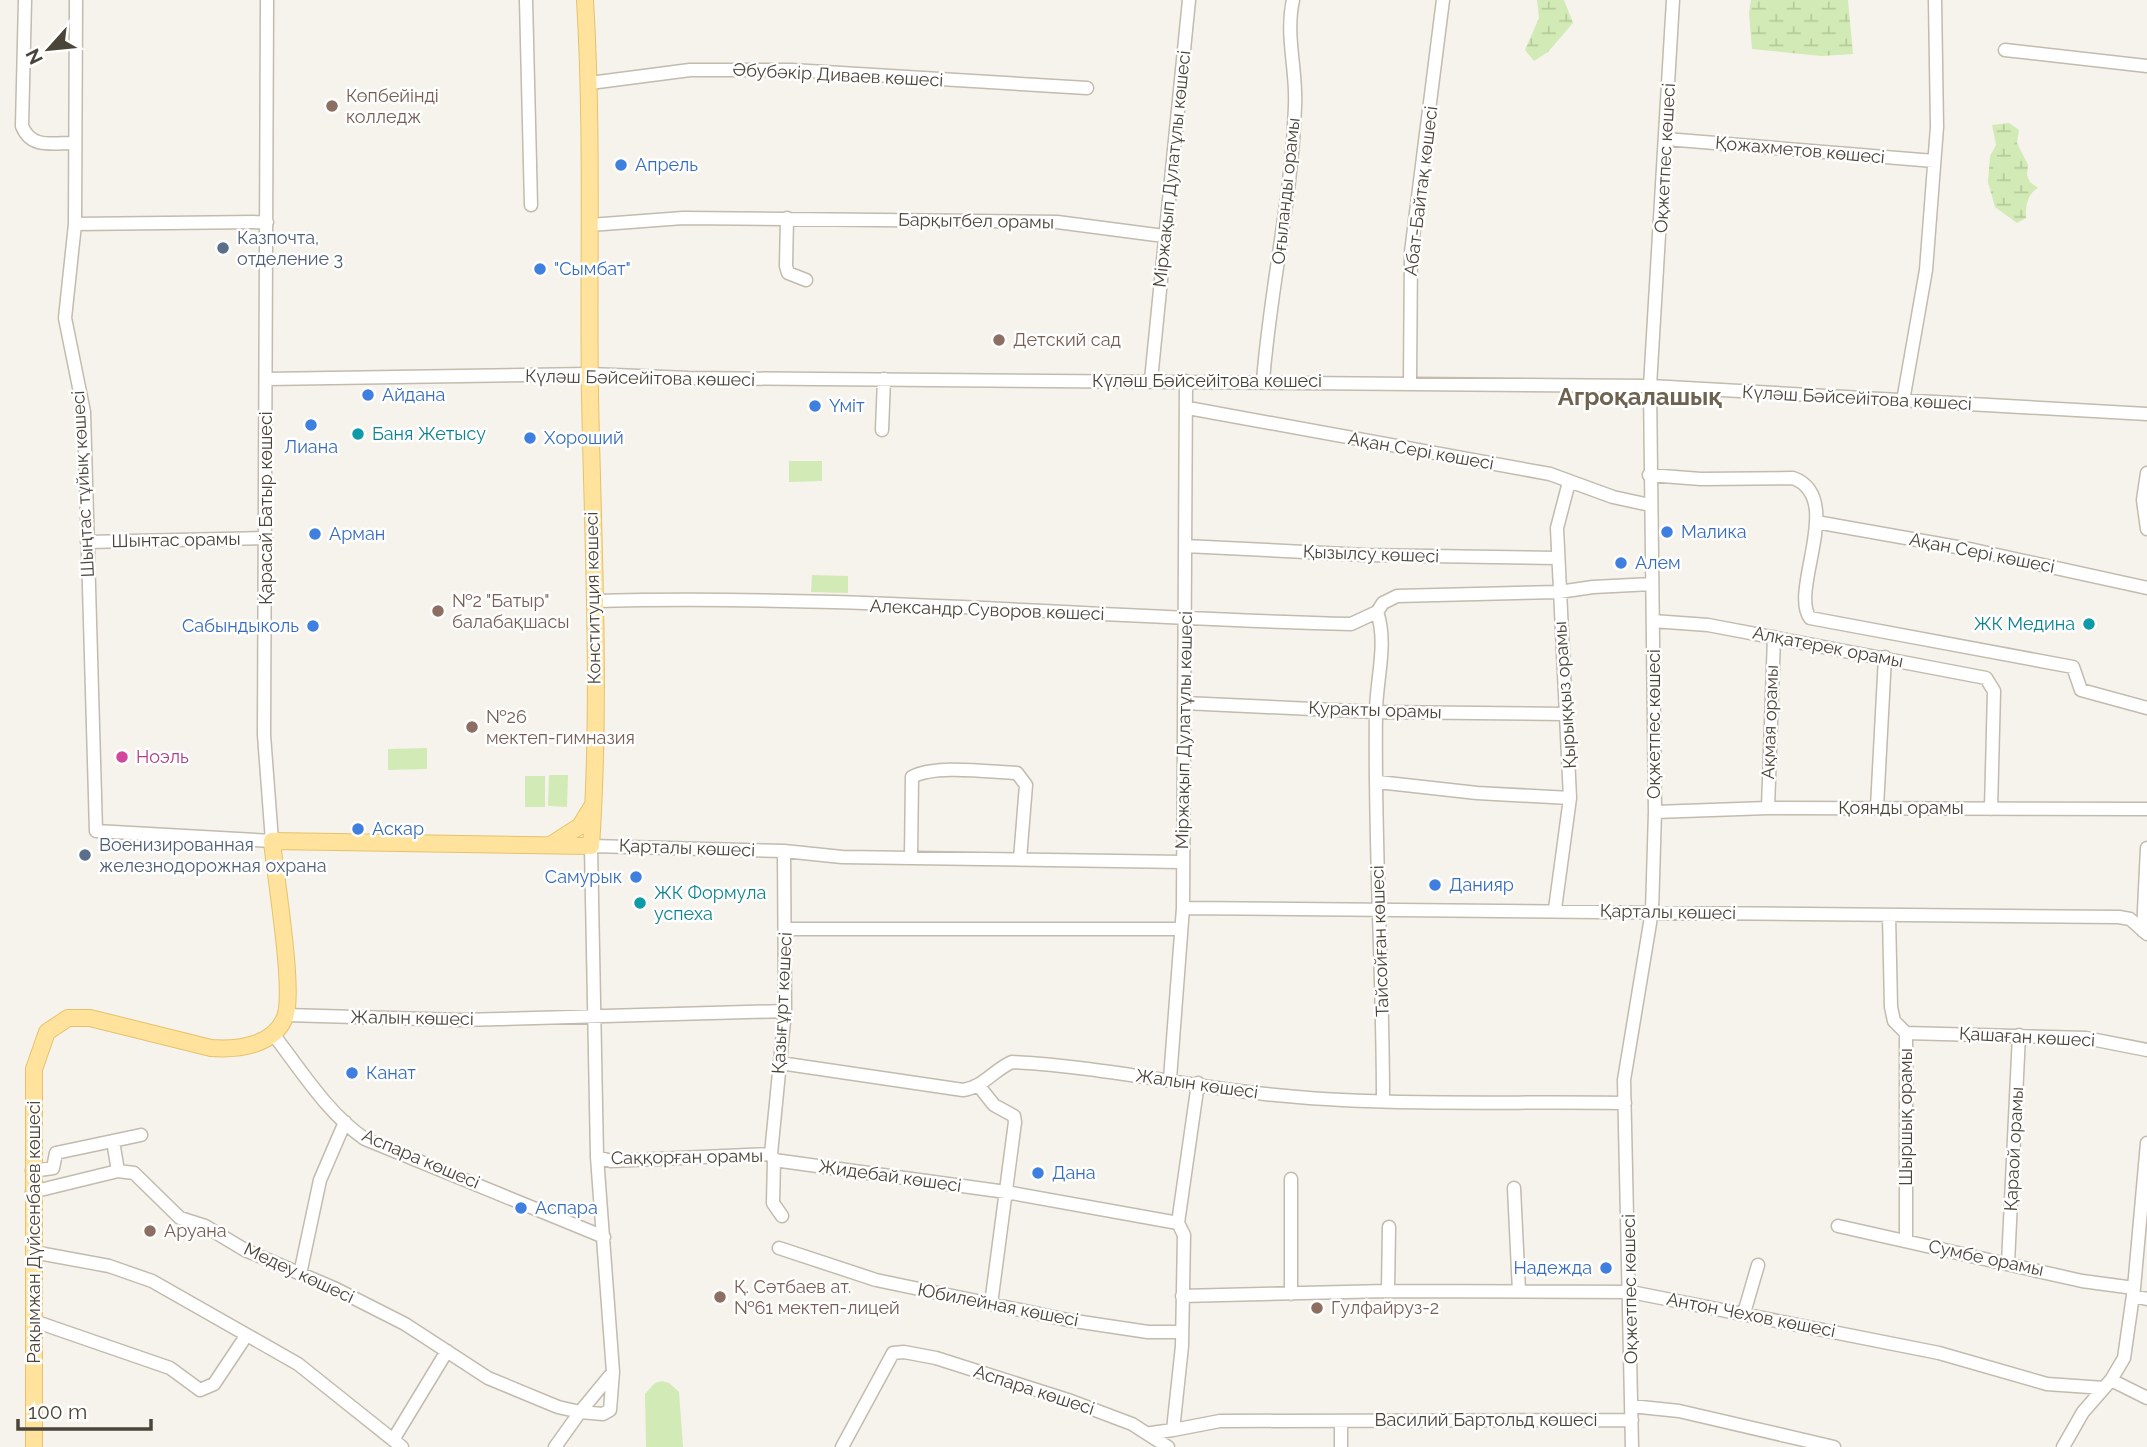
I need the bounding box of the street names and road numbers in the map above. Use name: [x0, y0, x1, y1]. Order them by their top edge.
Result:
street label: Міржақып Дулатұлы көшесі: [1149, 49, 1194, 288]
street label: Әбубәкір Диваев көшесі: [732, 58, 944, 91]
street label: Оқжетпес көшесі: [1650, 83, 1679, 233]
street label: Абат-Байтақ көшесі: [1400, 105, 1441, 277]
street label: Оғыланды орамы: [1267, 117, 1304, 265]
street label: Қожахметов көшесі: [1714, 132, 1886, 167]
street label: Барқытбел орамы: [898, 209, 1054, 232]
street label: Күләш Бәйсейітова көшесі: [525, 365, 755, 390]
street label: Күләш Бәйсейітова көшесі: [1092, 370, 1322, 391]
street label: Күләш Бәйсейітова көшесі: [1742, 381, 1972, 414]
street label: Шыңтас тұйық көшесі: [67, 390, 98, 578]
street label: Қарасай Батыр көшесі: [255, 411, 276, 605]
street label: Ақан Сері көшесі: [1347, 427, 1496, 474]
street label: Конституция көшесі: [580, 511, 605, 685]
street label: Шынтас орамы: [111, 528, 241, 551]
street label: Ақан Сері көшесі: [1908, 528, 2057, 577]
street label: Қызылсу көшесі: [1302, 541, 1440, 566]
street label: Александр Суворов көшесі: [869, 595, 1105, 624]
street label: Міржақып Дулатұлы көшесі: [1171, 611, 1196, 849]
street label: Қырыққыз орамы: [1549, 621, 1580, 770]
street label: Алқатерек орамы: [1751, 622, 1905, 671]
street label: Оқжетпес көшесі: [1643, 649, 1664, 799]
street label: Ақмая орамы: [1757, 664, 1782, 780]
street label: Қуракты орамы: [1308, 697, 1442, 722]
street label: Қоянды орамы: [1838, 797, 1964, 818]
street label: Қарталы көшесі: [619, 835, 755, 860]
street label: Тайсойған көшесі: [1366, 865, 1393, 1017]
street label: Қарталы көшесі: [1600, 900, 1736, 923]
street label: Қазығұрт көшесі: [767, 932, 796, 1074]
street label: Жалын көшесі: [350, 1006, 474, 1029]
street label: Қашаған көшесі: [1958, 1022, 2096, 1051]
street label: Шыршық орамы: [1895, 1048, 1916, 1186]
street label: Жалын көшесі: [1135, 1065, 1260, 1102]
street label: Қараой орамы: [2000, 1086, 2027, 1212]
street label: Рақымжан Дүйсенбаев көшесі: [23, 1101, 44, 1363]
street label: Аспара көшесі: [359, 1124, 483, 1193]
street label: Саққорған орамы: [611, 1145, 763, 1168]
street label: Жидебай көшесі: [817, 1155, 963, 1196]
street label: Оқжетпес көшесі: [1618, 1214, 1641, 1364]
street label: Сумбе орамы: [1927, 1235, 2046, 1280]
street label: Медеу көшесі: [241, 1238, 358, 1307]
street label: Юбилейная көшесі: [916, 1279, 1080, 1330]
street label: Антон Чехов көшесі: [1665, 1288, 1837, 1341]
street label: Аспара көшесі: [971, 1360, 1097, 1419]
street label: Василий Бартольд көшесі: [1375, 1409, 1597, 1430]

